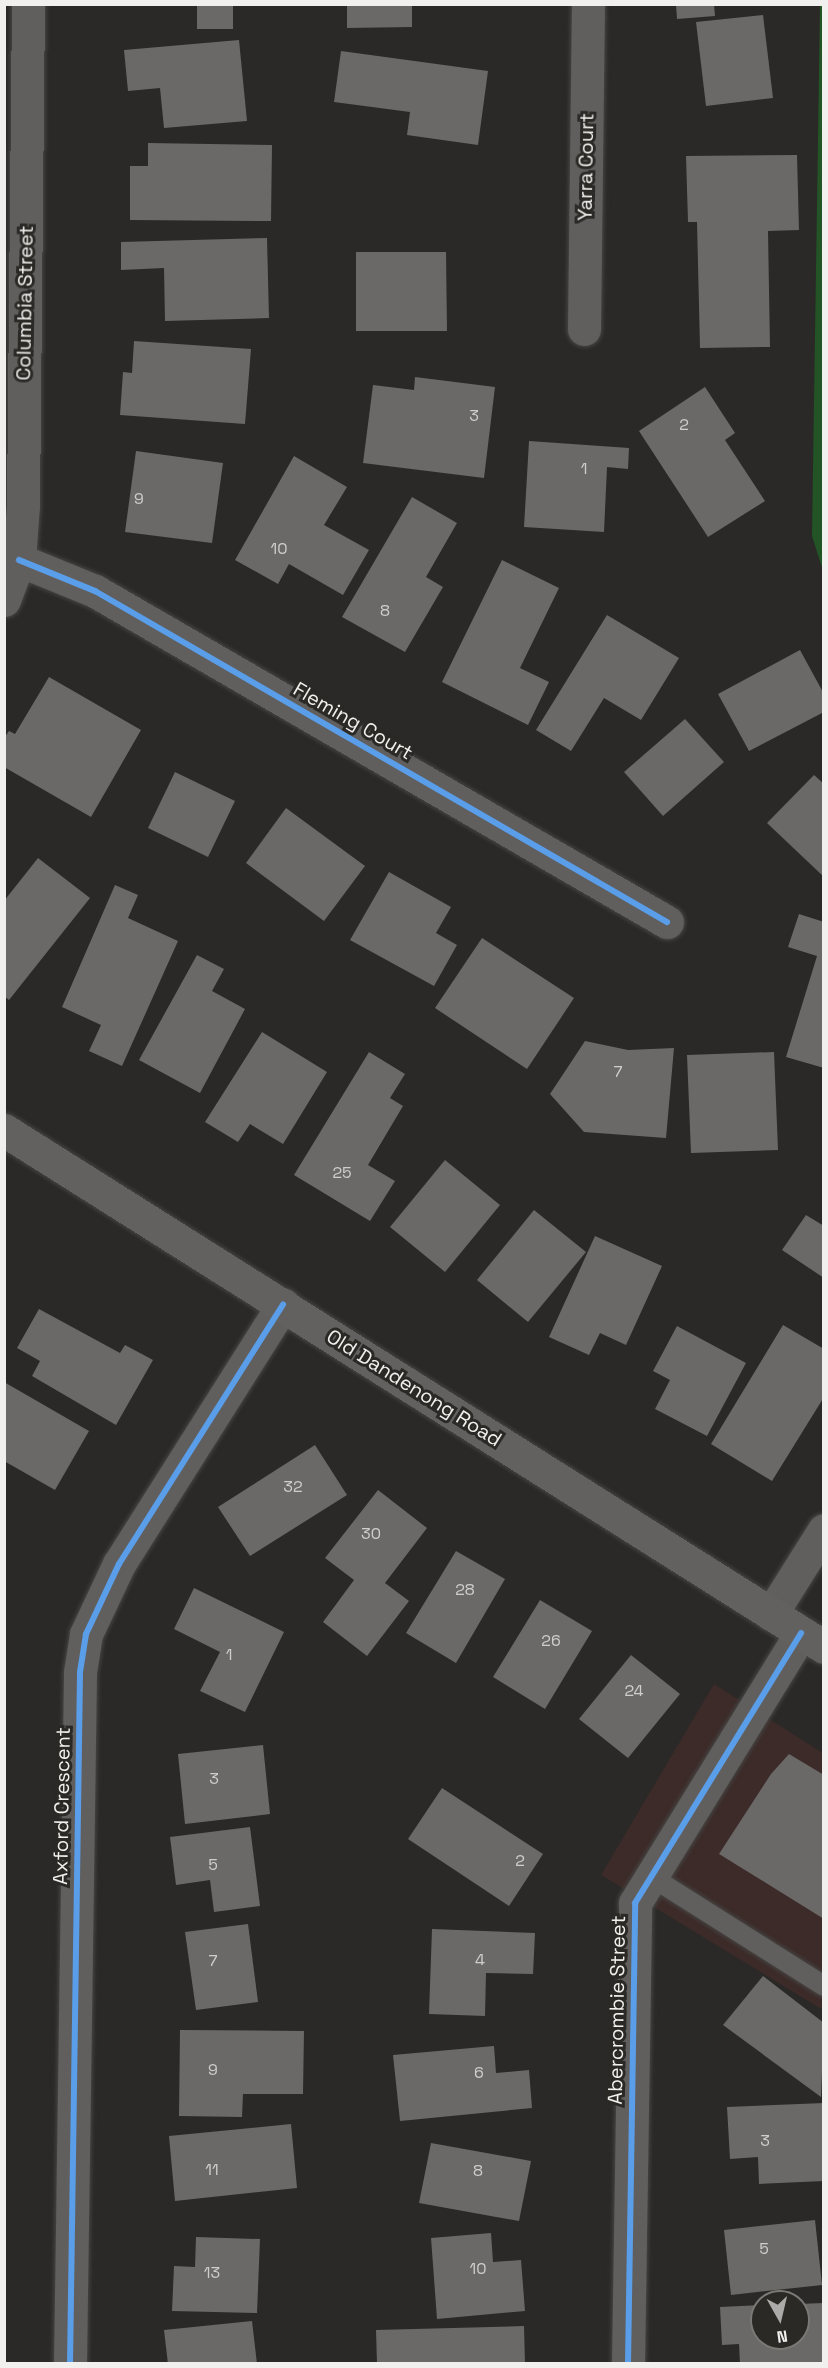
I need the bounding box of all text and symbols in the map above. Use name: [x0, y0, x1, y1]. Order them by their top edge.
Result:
street label: Yarra Court: [573, 113, 599, 221]
street label: Columbia Street: [12, 225, 38, 381]
house number: 3: [469, 406, 479, 426]
house number: 2: [679, 415, 689, 435]
house number: 1: [581, 459, 587, 479]
house number: 9: [134, 489, 144, 509]
house number: 10: [271, 539, 287, 559]
house number: 8: [380, 601, 390, 621]
street label: Fleming Court: [289, 677, 417, 765]
house number: 7: [613, 1062, 623, 1082]
house number: 25: [332, 1163, 352, 1183]
street label: Old Dandenong Road: [322, 1324, 506, 1452]
house number: 32: [283, 1477, 303, 1497]
house number: 30: [361, 1524, 381, 1544]
house number: 28: [455, 1580, 475, 1600]
house number: 26: [541, 1631, 561, 1651]
house number: 1: [226, 1645, 232, 1665]
house number: 24: [624, 1681, 644, 1701]
street label: Axford Crescent: [49, 1727, 75, 1885]
house number: 3: [209, 1769, 219, 1789]
house number: 2: [515, 1851, 525, 1871]
house number: 5: [208, 1855, 218, 1875]
street label: Abercrombie Street: [603, 1915, 631, 2105]
house number: 4: [475, 1950, 485, 1970]
house number: 7: [208, 1951, 218, 1971]
house number: 9: [208, 2060, 218, 2080]
house number: 6: [474, 2063, 484, 2083]
house number: 3: [760, 2131, 770, 2151]
house number: 11: [205, 2160, 219, 2180]
house number: 8: [473, 2161, 483, 2181]
house number: 5: [759, 2239, 769, 2259]
house number: 10: [470, 2259, 486, 2279]
house number: 13: [204, 2263, 220, 2283]
north arrow: [750, 2290, 810, 2350]
text: N: [776, 2325, 789, 2347]

